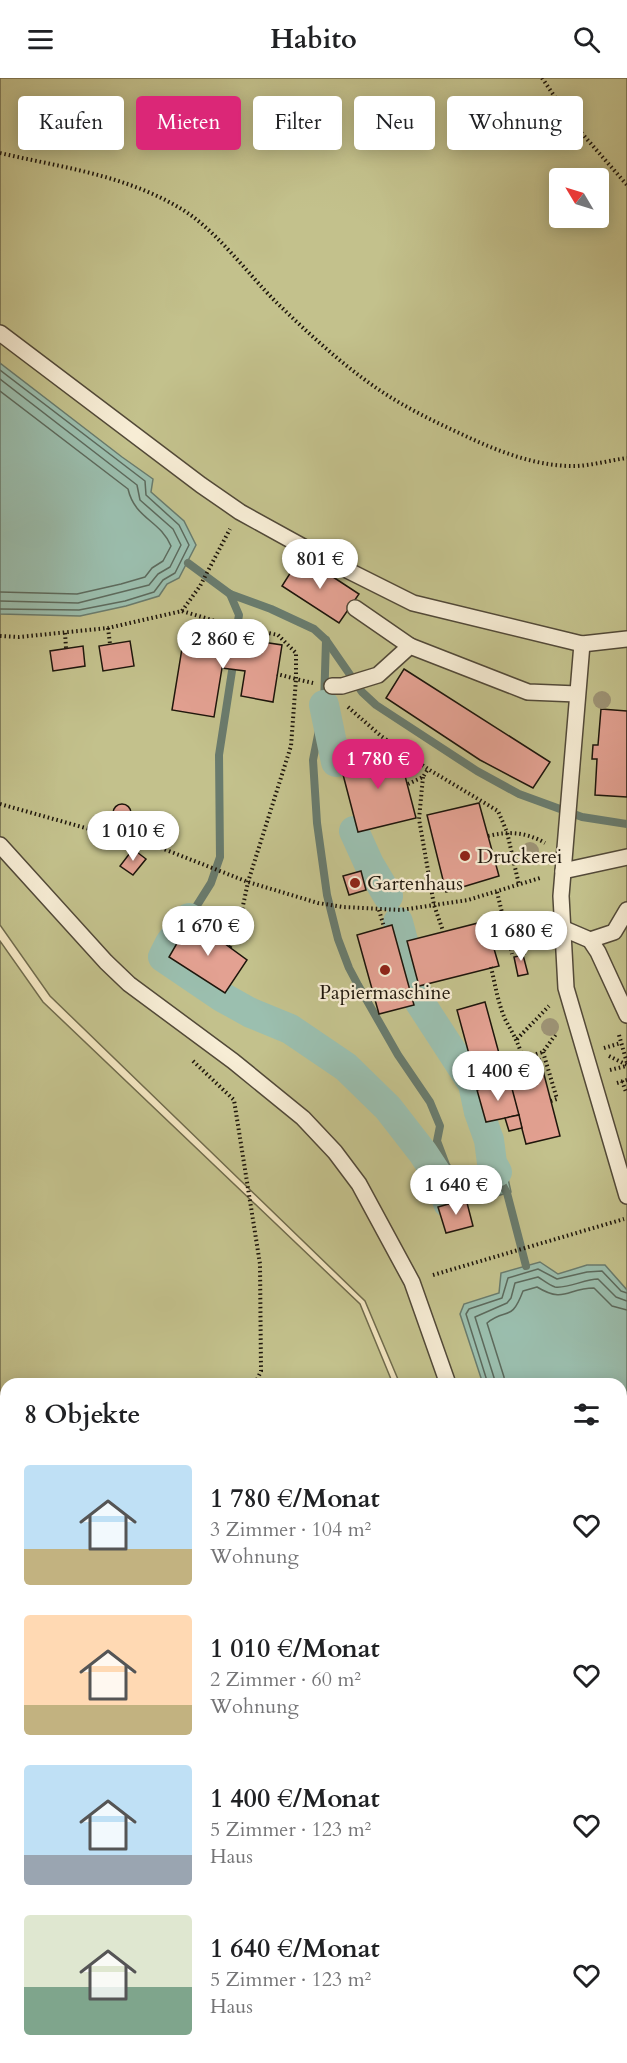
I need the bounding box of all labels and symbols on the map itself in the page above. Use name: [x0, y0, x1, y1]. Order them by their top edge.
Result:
north arrow: [549, 168, 609, 228]
pin: 801 €: [278, 539, 362, 590]
pin: 2 860 €: [168, 619, 278, 670]
pin: 1 780 €: [323, 739, 433, 790]
pin: 1 010 €: [78, 811, 188, 862]
place label: Druckerei: [477, 843, 563, 870]
marker: Druckerei: [458, 849, 472, 863]
place label: Gartenhaus: [367, 870, 463, 897]
marker: Gartenhaus: [348, 876, 362, 890]
pin: 1 670 €: [153, 906, 263, 957]
pin: 1 680 €: [466, 911, 576, 962]
marker: Papiermaschine: [378, 963, 392, 977]
place label: Papiermaschine: [319, 979, 451, 1006]
pin: 1 400 €: [443, 1051, 553, 1102]
pin: 1 640 €: [401, 1165, 511, 1216]

